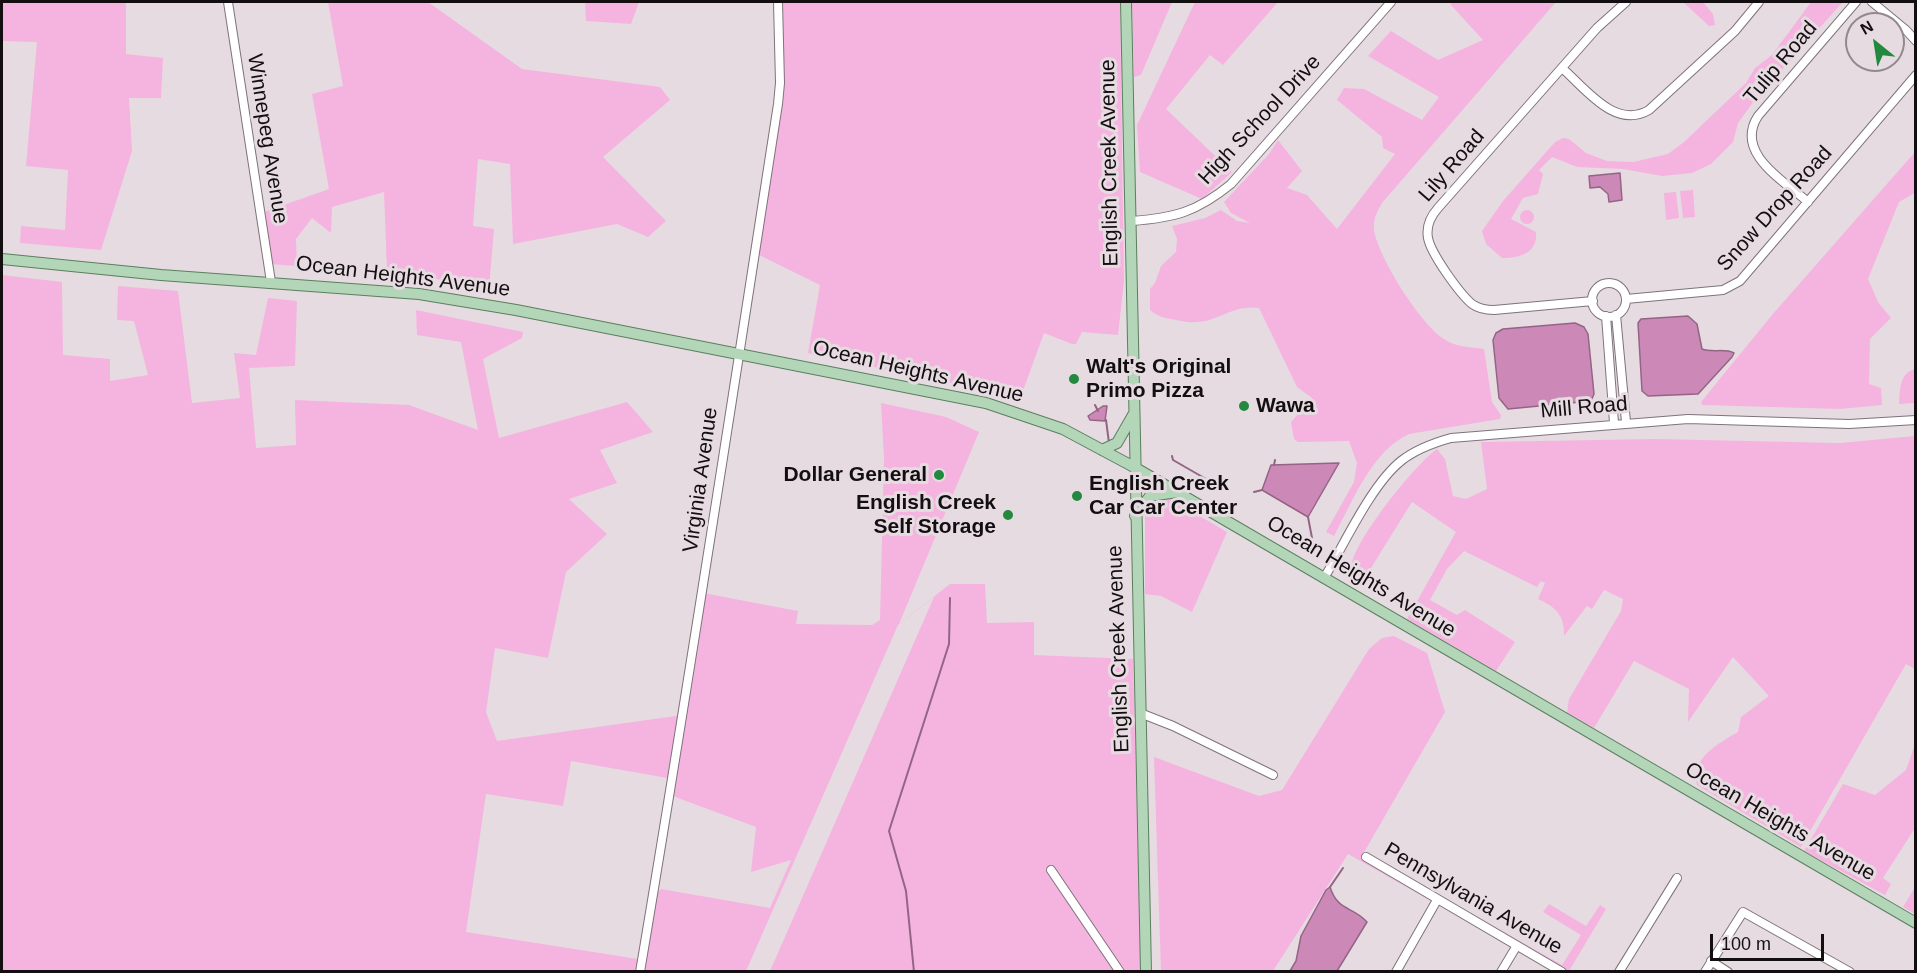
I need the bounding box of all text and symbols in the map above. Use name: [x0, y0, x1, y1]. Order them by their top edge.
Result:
north arrow: [1845, 12, 1905, 72]
street label: Tulip Road: [1739, 16, 1823, 110]
text: N: [1857, 17, 1876, 38]
street label: High School Drive: [1193, 50, 1327, 190]
street label: Winnepeg Avenue: [241, 52, 293, 226]
street label: English Creek Avenue: [1096, 59, 1124, 267]
street label: Lily Road: [1414, 125, 1490, 207]
street label: Snow Drop Road: [1712, 141, 1838, 277]
street label: Ocean Heights Avenue: [294, 251, 512, 303]
street label: Ocean Heights Avenue: [810, 335, 1026, 409]
place label: Walt's Original Primo Pizza: [1086, 354, 1231, 404]
marker: Walt's Original Primo Pizza: [1067, 372, 1081, 386]
street label: Mill Road: [1539, 392, 1629, 424]
place label: Wawa: [1256, 393, 1315, 419]
marker: Wawa: [1237, 399, 1251, 413]
street label: Virginia Avenue: [678, 406, 724, 554]
place label: Dollar General: [783, 462, 927, 488]
marker: Dollar General: [932, 468, 946, 482]
place label: English Creek Car Car Center: [1089, 471, 1237, 521]
marker: English Creek Car Car Center: [1070, 489, 1084, 503]
place label: English Creek Self Storage: [856, 490, 996, 540]
marker: English Creek Self Storage: [1001, 508, 1015, 522]
street label: Ocean Heights Avenue: [1262, 511, 1460, 643]
street label: English Creek Avenue: [1103, 545, 1135, 753]
street label: Ocean Heights Avenue: [1680, 757, 1880, 887]
street label: Pennsylvania Avenue: [1379, 838, 1567, 960]
scale bar: [1713, 922, 1827, 960]
text: 100 m: [1721, 934, 1771, 954]

